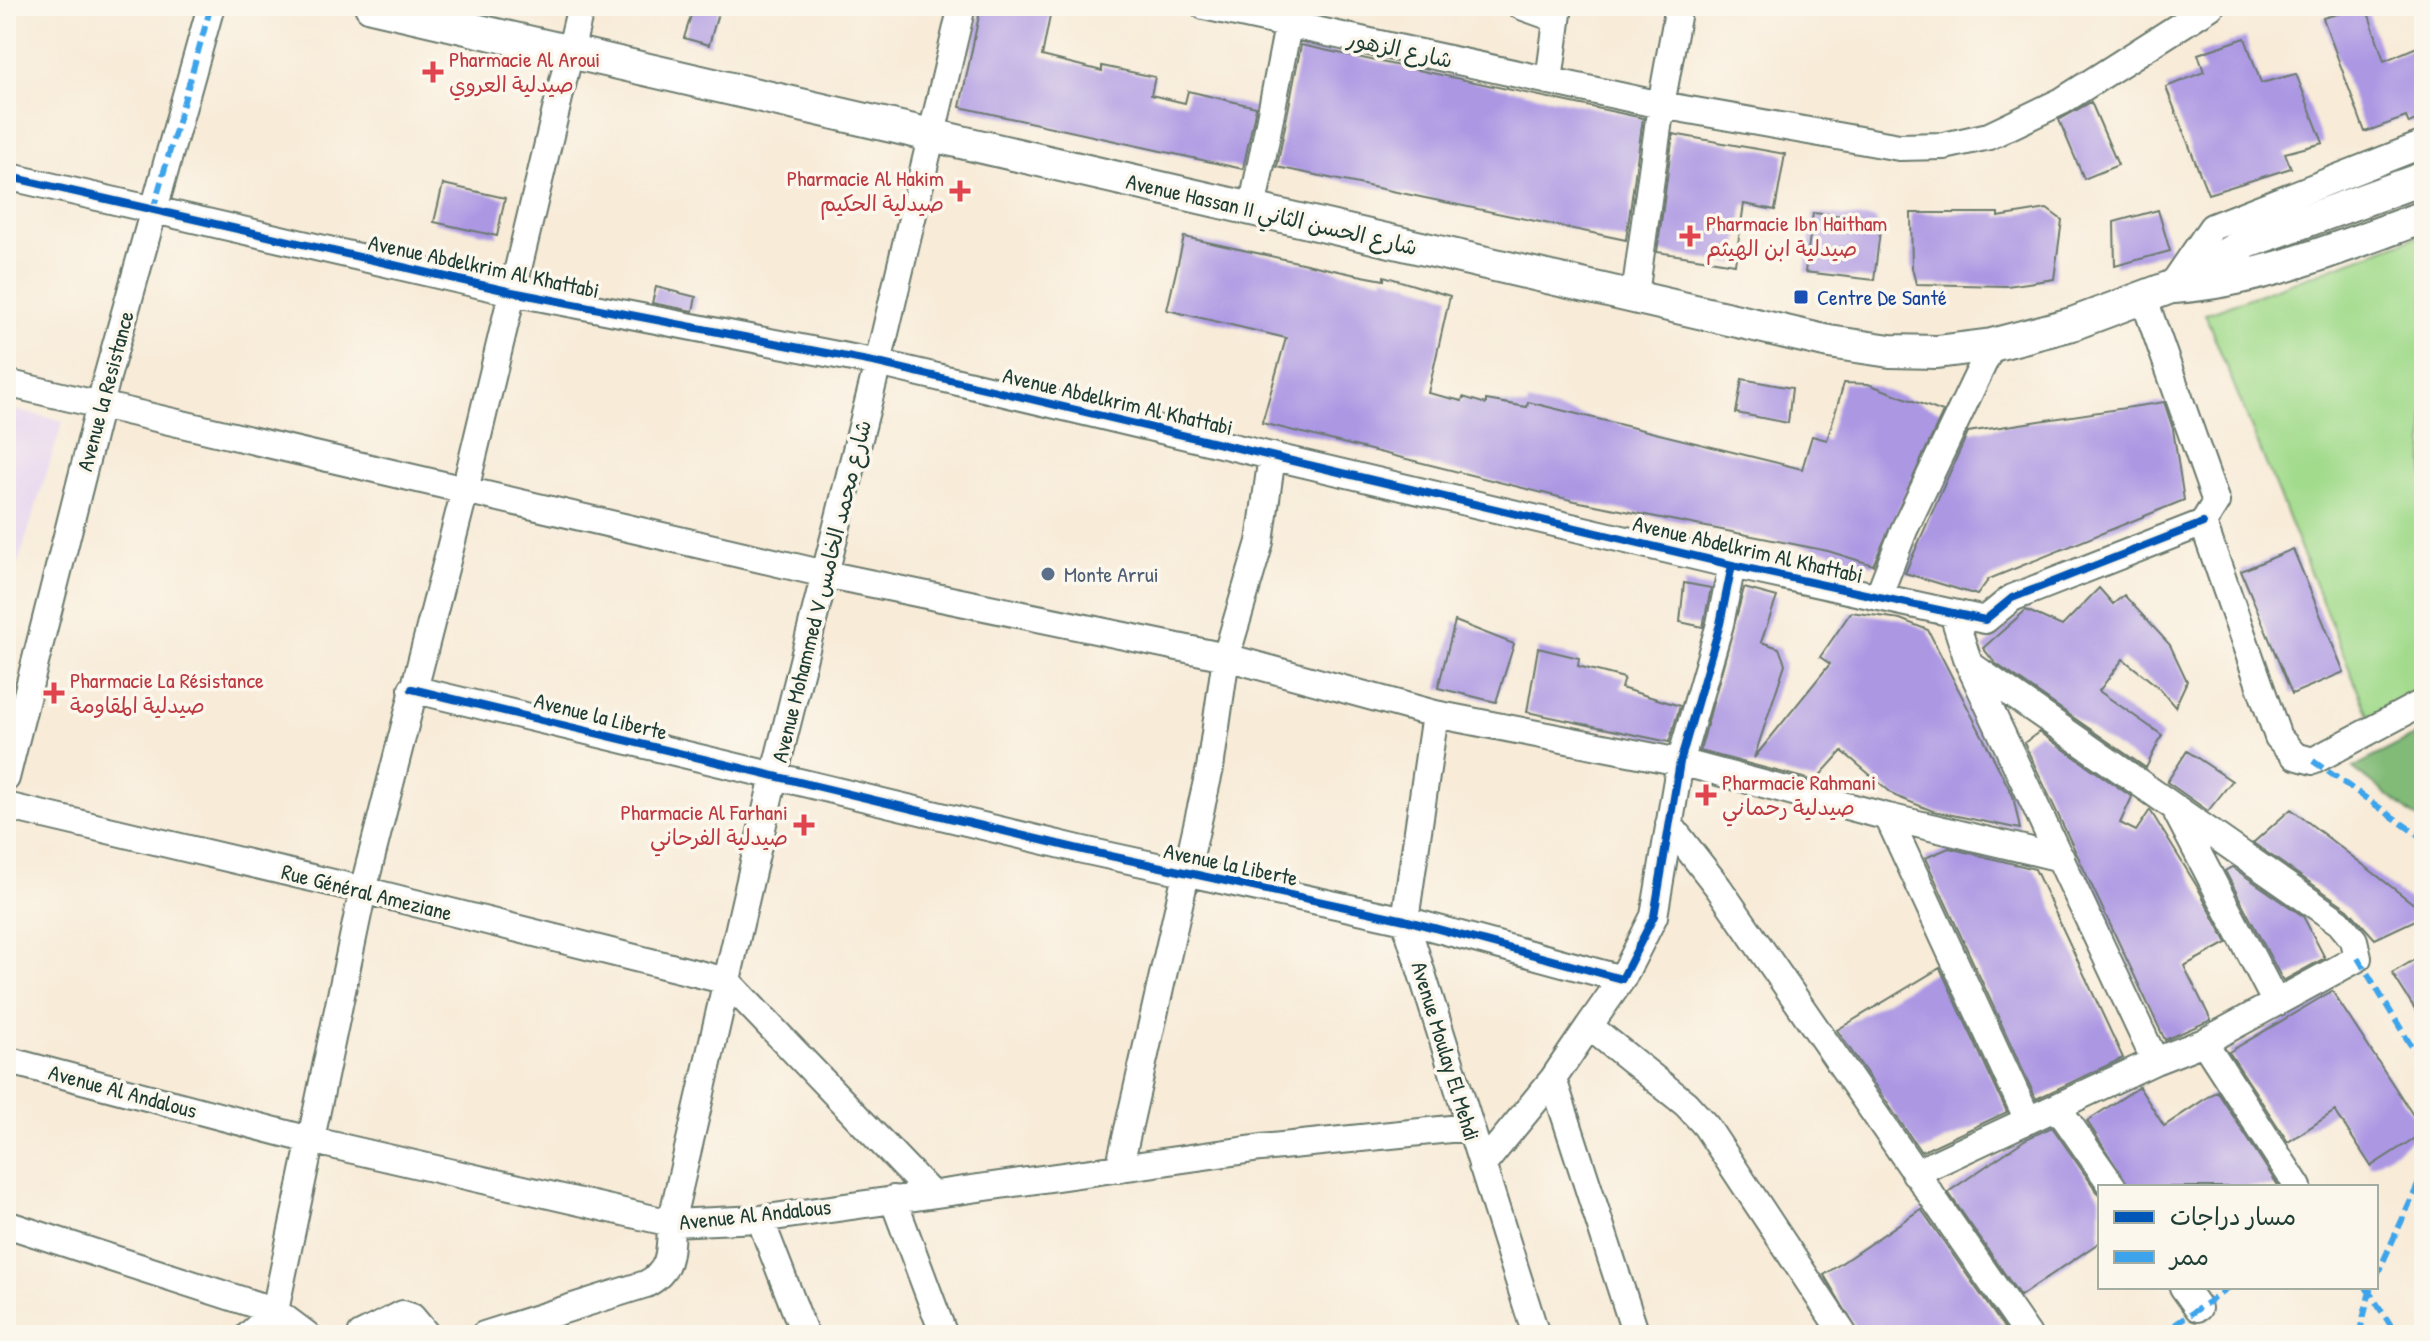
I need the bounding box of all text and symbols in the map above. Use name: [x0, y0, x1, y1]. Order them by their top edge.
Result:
street label: شارع الزهور: [1343, 23, 1455, 76]
place label: Pharmacie Al Aroui صيدلية العروي: [449, 44, 600, 101]
marker: Pharmacie Al Aroui صيدلية العروي: [424, 63, 442, 81]
place label: Pharmacie Al Hakim صيدلية الحكيم: [787, 163, 944, 220]
street label: Avenue Hassan II شارع الحسن الثاني: [1122, 166, 1421, 267]
marker: Pharmacie Al Hakim صيدلية الحكيم: [951, 182, 969, 200]
place label: Pharmacie Ibn Haitham صيدلية ابن الهيثم: [1706, 208, 1887, 265]
street label: Avenue Abdelkrim Al Khattabi: [366, 227, 602, 305]
marker: Pharmacie Ibn Haitham صيدلية ابن الهيثم: [1681, 227, 1699, 245]
place label: Centre De Santé: [1817, 282, 1947, 312]
marker: Centre De Santé: [1792, 288, 1810, 306]
street label: Avenue la Resistance: [69, 307, 141, 474]
street label: Avenue Abdelkrim Al Khattabi: [1000, 360, 1236, 442]
street label: Avenue Mohammed V شارع محمد الخامس: [764, 417, 879, 766]
street label: Avenue Abdelkrim Al Khattabi: [1630, 508, 1866, 590]
place label: Monte Arrui: [1064, 559, 1159, 589]
marker: Monte Arrui: [1039, 565, 1057, 583]
place label: Pharmacie La Résistance صيدلية المقاومة: [70, 665, 264, 720]
marker: Pharmacie La Résistance صيدلية المقاومة: [45, 684, 63, 702]
street label: Avenue la Liberte: [531, 685, 671, 747]
place label: Pharmacie Rahmani صيدلية رحماني: [1722, 767, 1876, 827]
marker: Pharmacie Rahmani صيدلية رحماني: [1697, 786, 1715, 804]
place label: Pharmacie Al Farhani صيدلية الفرحاني: [620, 797, 788, 857]
marker: Pharmacie Al Farhani صيدلية الفرحاني: [795, 816, 813, 834]
street label: Avenue la Liberte: [1161, 835, 1301, 893]
street label: Rue Général Ameziane: [279, 856, 456, 928]
street label: Avenue Moulay El Mehdi: [1405, 958, 1487, 1144]
street label: Avenue Al Andalous: [46, 1057, 200, 1125]
legend: [2098, 1185, 2378, 1289]
street label: Avenue Al Andalous: [678, 1191, 832, 1237]
text: مسار دراجات: [2170, 1200, 2296, 1232]
text: ممر: [2168, 1240, 2209, 1272]

